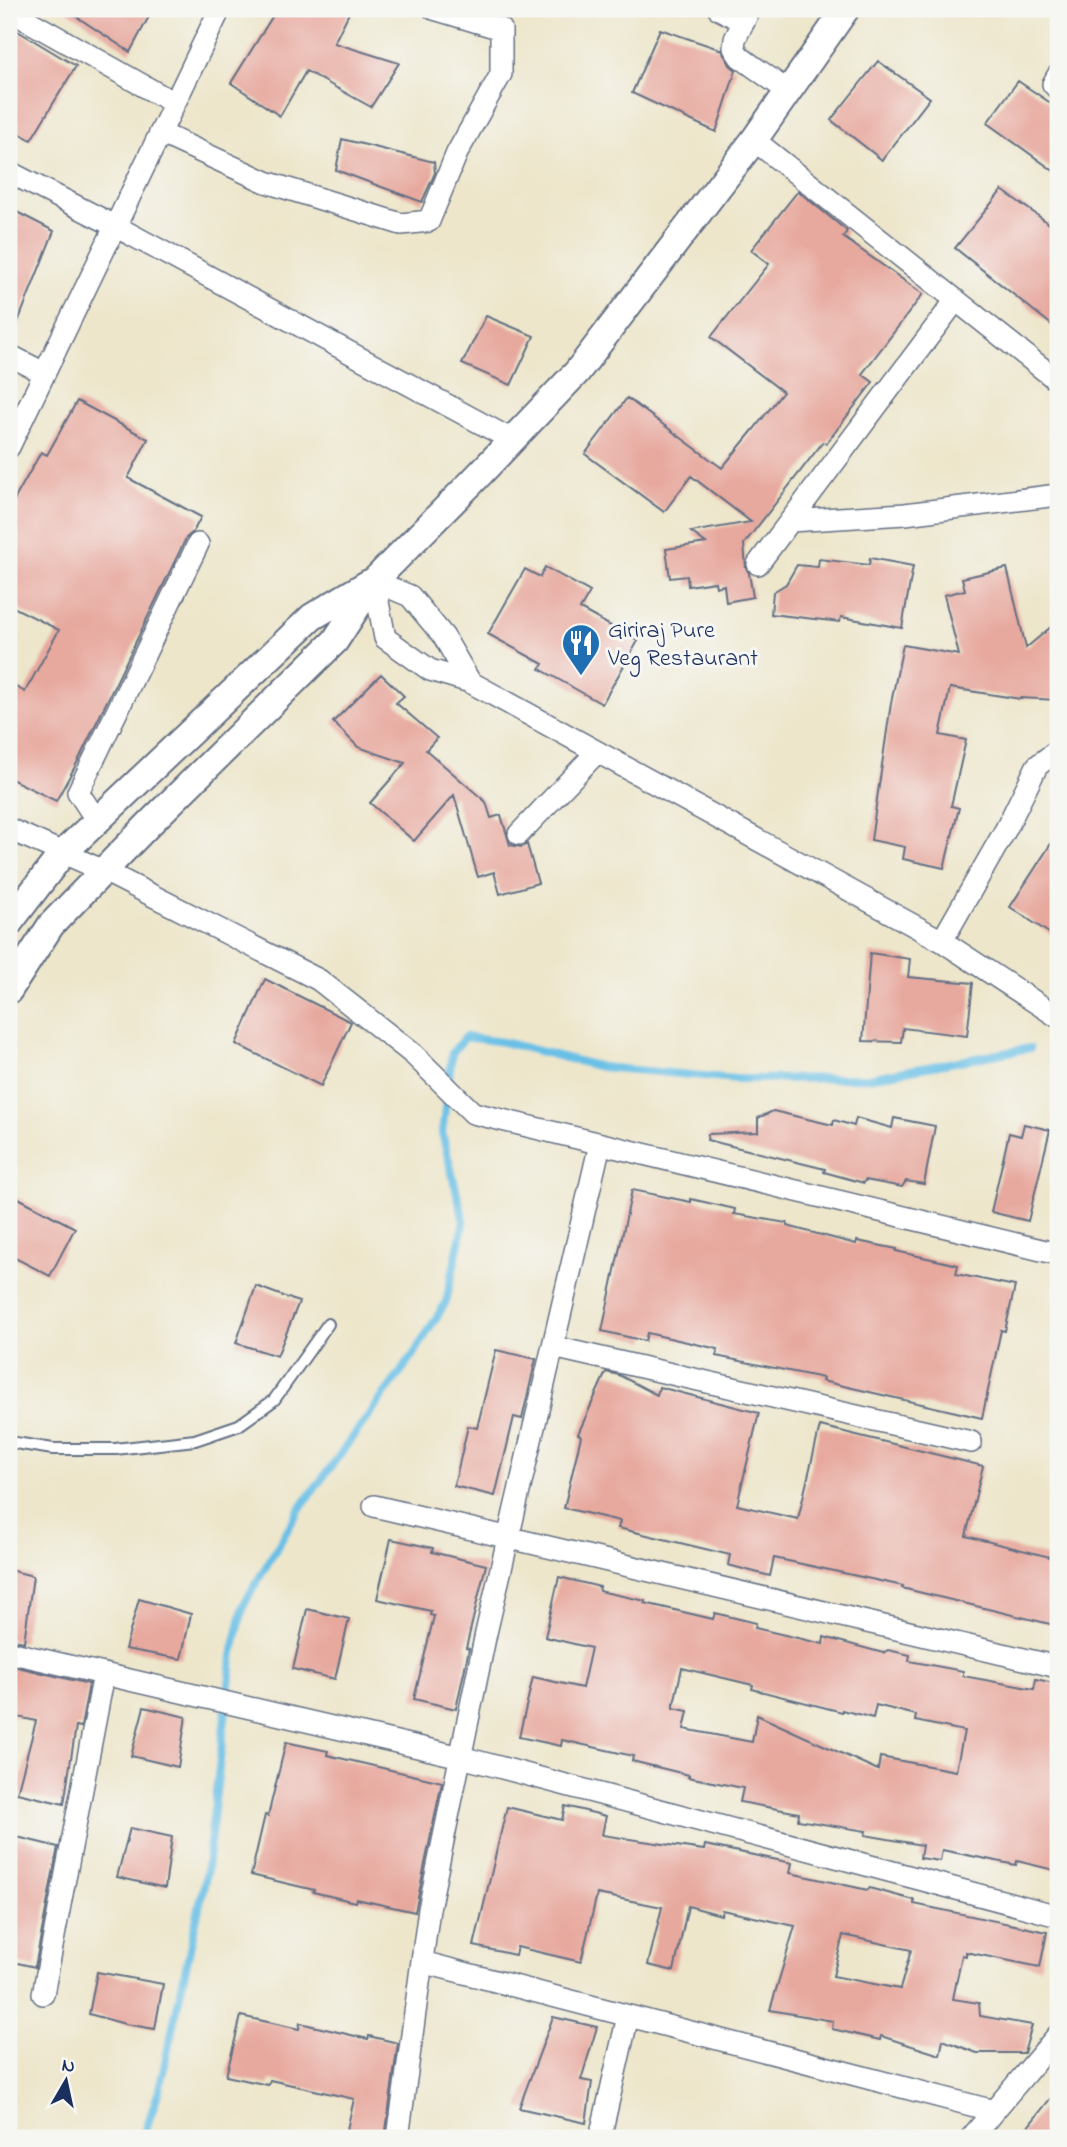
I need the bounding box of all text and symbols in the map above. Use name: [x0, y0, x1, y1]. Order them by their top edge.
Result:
place label: Giriraj Pure Veg Restaurant: [607, 614, 758, 677]
restaurant icon: Giriraj Pure Veg Restaurant: [560, 622, 602, 677]
north arrow: [32, 2046, 102, 2116]
text: N: [60, 2052, 77, 2081]

